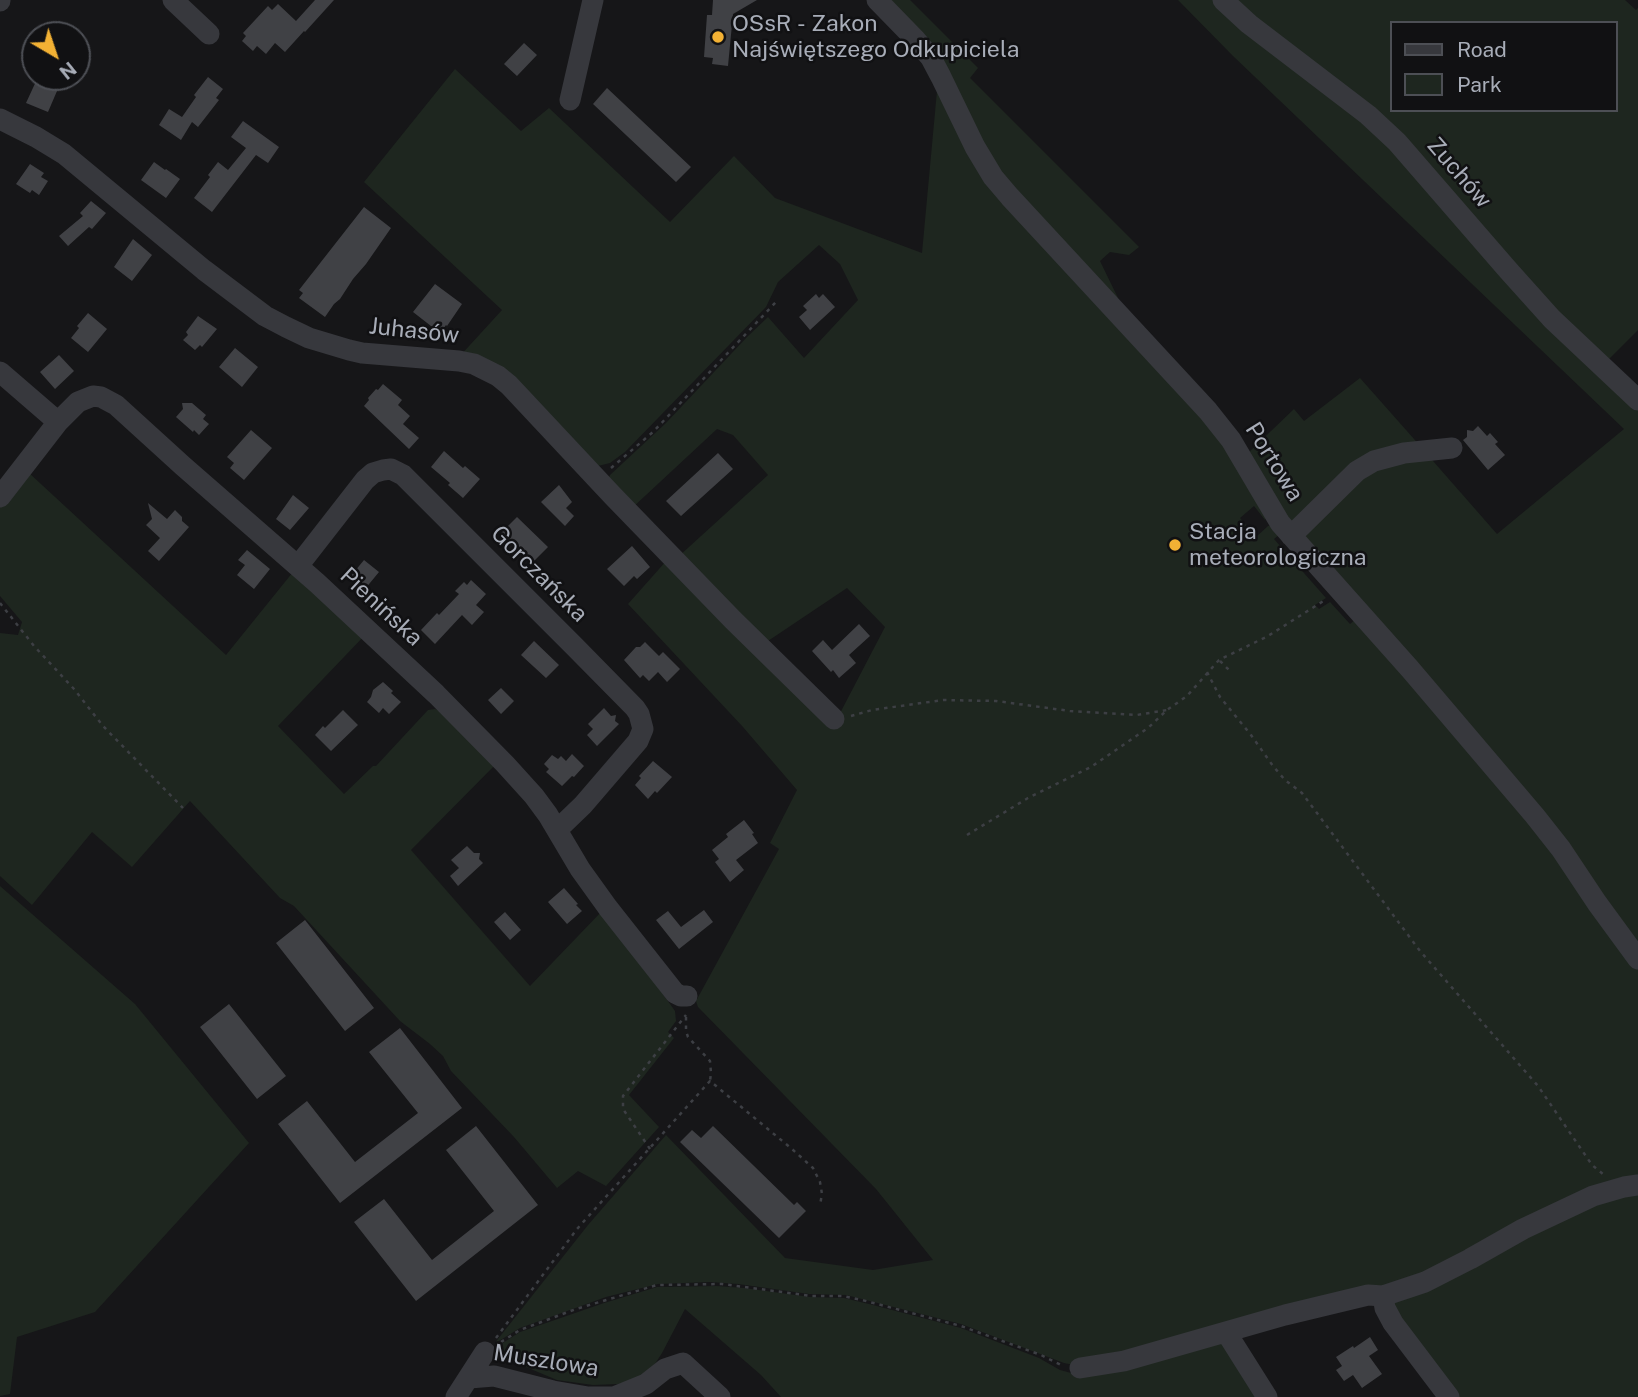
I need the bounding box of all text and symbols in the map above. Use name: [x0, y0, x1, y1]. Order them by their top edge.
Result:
place label: OSsR - Zakon Najświętszego Odkupiciela: [732, 10, 1019, 64]
north arrow: [21, 21, 91, 91]
legend: [1390, 21, 1617, 112]
marker: OSsR - Zakon Najświętszego Odkupiciela: [710, 29, 726, 45]
text: Road: [1457, 37, 1507, 62]
text: N: [55, 58, 81, 84]
text: Park: [1457, 72, 1502, 97]
street label: Zuchów: [1421, 132, 1497, 214]
street label: Juhasów: [367, 313, 461, 349]
street label: Portowa: [1239, 417, 1309, 507]
place label: Stacja meteorologiczna: [1189, 518, 1366, 572]
street label: Gorczańska: [485, 520, 593, 628]
marker: Stacja meteorologiczna: [1167, 537, 1183, 553]
street label: Pienińska: [334, 562, 428, 652]
street label: Muszlowa: [492, 1339, 600, 1383]

